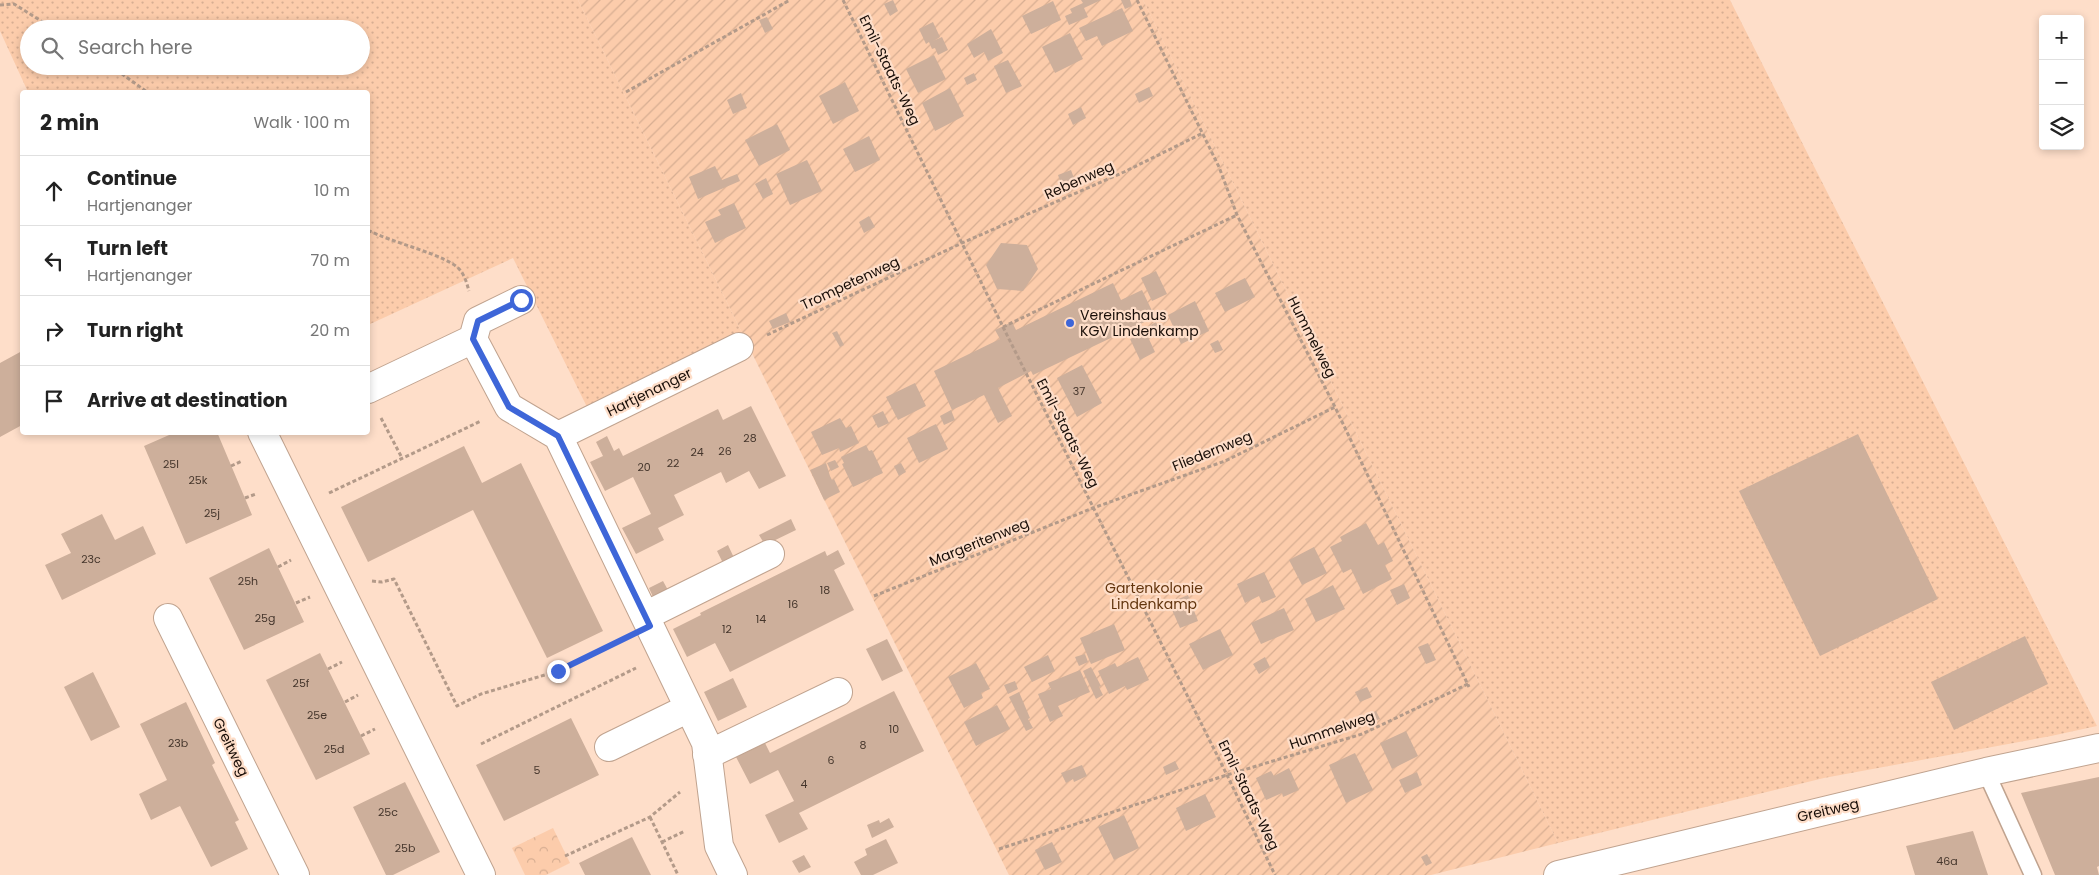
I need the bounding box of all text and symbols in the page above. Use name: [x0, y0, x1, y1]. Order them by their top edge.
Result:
street label: Emil-Staats-Weg: [855, 12, 925, 128]
map controls: [2039, 15, 2084, 150]
button: +: [2039, 15, 2084, 60]
search box: [20, 20, 370, 75]
icon: search: [38, 34, 66, 62]
text: Search here: [78, 34, 192, 61]
button: −: [2039, 60, 2084, 105]
button: layers: [2039, 105, 2084, 150]
text: 2 min: [40, 108, 99, 137]
text: Walk · 100 m: [253, 111, 350, 134]
street label: Rebenweg: [1041, 156, 1117, 204]
text: Continue: [87, 165, 177, 192]
icon: ahead: [40, 177, 68, 205]
text: 10 m: [314, 179, 350, 202]
text: Hartjenanger: [87, 194, 193, 217]
text: Turn left: [87, 235, 168, 262]
icon: left: [40, 247, 68, 275]
text: 70 m: [310, 249, 350, 272]
street label: Trompetenweg: [797, 251, 903, 315]
text: Hartjenanger: [87, 264, 193, 287]
route start: [510, 289, 533, 312]
street label: Hummelweg: [1283, 293, 1341, 381]
place label: Vereinshaus KGV Lindenkamp: [1080, 305, 1199, 341]
icon: right: [40, 317, 68, 345]
text: Turn right: [87, 317, 183, 344]
marker: Vereinshaus KGV Lindenkamp: [1064, 317, 1076, 329]
text: 20 m: [310, 319, 350, 342]
street label: Hartjenanger: [603, 363, 695, 421]
street label: Emil-Staats-Weg: [1032, 375, 1104, 491]
house number: 37: [1073, 383, 1085, 399]
icon: arrive: [40, 387, 68, 415]
text: Arrive at destination: [87, 387, 288, 414]
street label: Fliedernweg: [1169, 426, 1255, 476]
house number: 28: [743, 430, 757, 446]
house number: 26: [718, 443, 732, 459]
house number: 24: [690, 444, 704, 460]
house number: 22: [667, 455, 679, 471]
house number: 25l: [163, 456, 179, 472]
house number: 20: [637, 459, 651, 475]
house number: 25k: [189, 472, 208, 488]
house number: 25j: [204, 505, 220, 521]
street label: Margeritenweg: [926, 513, 1032, 571]
house number: 23c: [81, 551, 101, 567]
house number: 25h: [238, 573, 258, 589]
park label: Gartenkolonie Lindenkamp: [1105, 578, 1203, 614]
house number: 18: [820, 582, 830, 598]
house number: 16: [788, 596, 798, 612]
house number: 25g: [255, 610, 275, 626]
house number: 14: [756, 611, 766, 627]
house number: 12: [722, 621, 732, 637]
route end: [547, 660, 570, 683]
house number: 25f: [293, 675, 310, 691]
street label: Hummelweg: [1287, 706, 1377, 754]
house number: 25e: [307, 707, 327, 723]
street label: Greitweg: [208, 714, 254, 780]
house number: 10: [889, 721, 899, 737]
house number: 23b: [168, 735, 188, 751]
house number: 8: [860, 737, 867, 753]
street label: Emil-Staats-Weg: [1214, 737, 1284, 853]
house number: 25d: [324, 741, 344, 757]
house number: 6: [828, 752, 835, 768]
house number: 5: [534, 762, 541, 778]
house number: 4: [801, 776, 808, 792]
street label: Greitweg: [1795, 793, 1861, 827]
house number: 25c: [378, 804, 398, 820]
house number: 25b: [395, 840, 415, 856]
house number: 46a: [1936, 853, 1958, 869]

